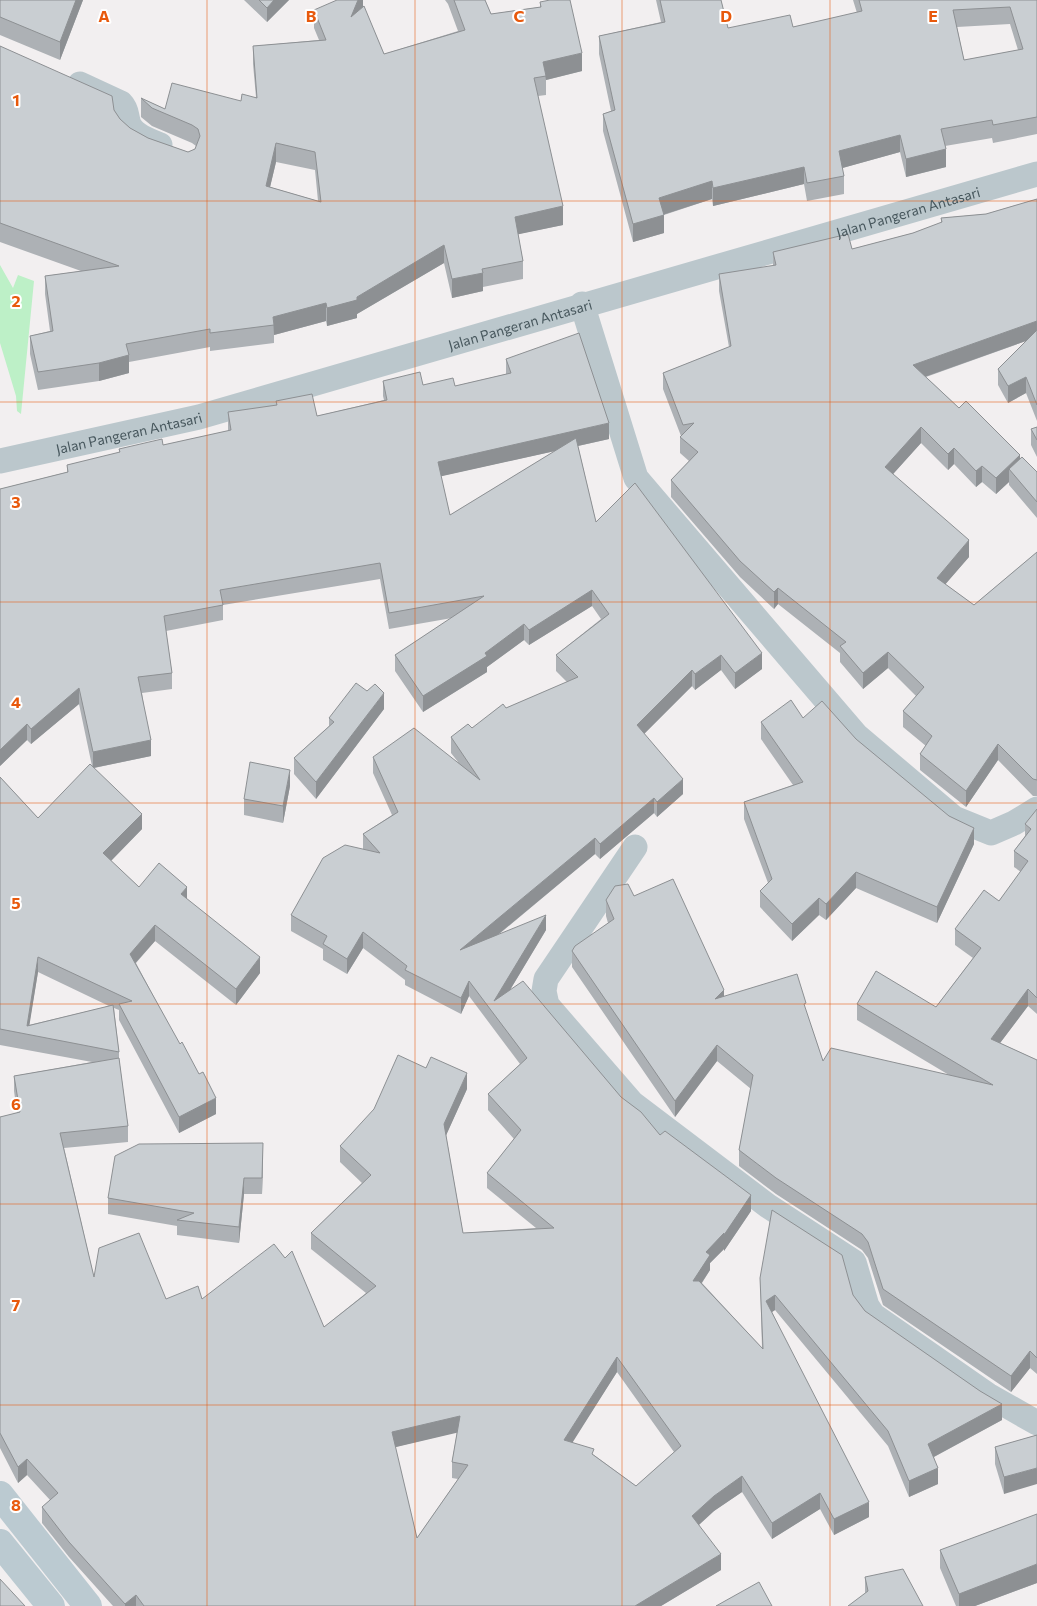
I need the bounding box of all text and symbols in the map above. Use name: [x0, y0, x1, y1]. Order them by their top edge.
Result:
text: A: [98, 6, 110, 25]
text: B: [306, 6, 317, 25]
text: C: [514, 6, 525, 25]
text: D: [720, 6, 732, 25]
text: E: [928, 6, 938, 25]
text: 1: [12, 90, 20, 109]
street label: Jalan Pangeran Antasari: [834, 182, 982, 240]
text: 2: [11, 291, 21, 310]
street label: Jalan Pangeran Antasari: [446, 295, 594, 353]
street label: Jalan Pangeran Antasari: [54, 408, 204, 457]
text: 3: [11, 492, 21, 511]
text: 4: [11, 692, 21, 711]
text: 5: [11, 893, 21, 912]
text: 6: [11, 1094, 21, 1113]
text: 7: [12, 1295, 21, 1314]
text: 8: [11, 1495, 21, 1514]

